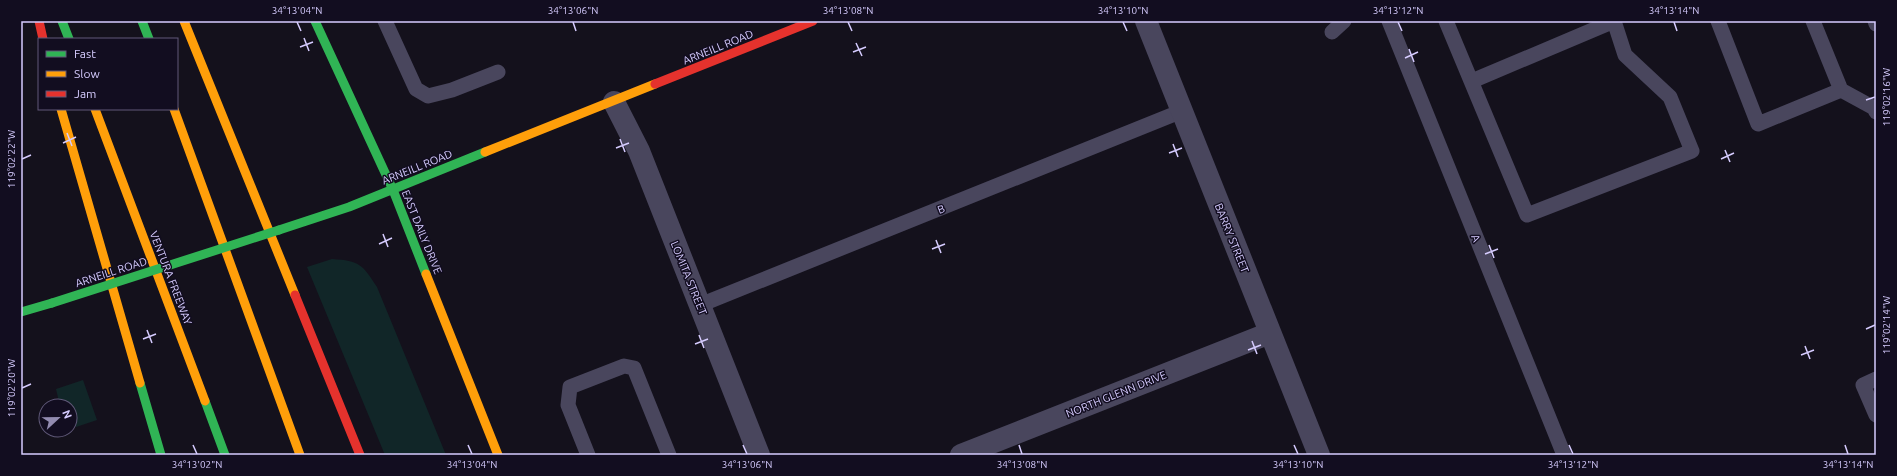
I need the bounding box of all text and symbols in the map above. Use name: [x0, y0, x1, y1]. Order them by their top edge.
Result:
text: 34°13'04"N: [272, 5, 322, 16]
text: 34°13'06"N: [548, 5, 598, 16]
text: 34°13'08"N: [823, 5, 873, 16]
text: 34°13'10"N: [1098, 5, 1148, 16]
text: 34°13'12"N: [1373, 5, 1423, 16]
text: 34°13'14"N: [1649, 5, 1699, 16]
street label: ARNEILL ROAD: [681, 27, 755, 67]
legend: [38, 38, 178, 110]
text: Fast: [74, 47, 96, 60]
text: Slow: [74, 67, 100, 80]
text: 119°02'16"W: [1881, 68, 1892, 126]
text: Jam: [74, 87, 96, 100]
text: 119°02'22"W: [6, 130, 17, 188]
street label: ARNEILL ROAD: [380, 147, 454, 187]
street label: EAST DAILY DRIVE: [400, 188, 444, 276]
street label: B: [936, 202, 946, 216]
street label: BARRY STREET: [1213, 202, 1251, 274]
street label: VENTURA FREEWAY: [148, 230, 195, 327]
street label: A: [1469, 232, 1483, 244]
street label: LOMITA STREET: [669, 239, 709, 317]
street label: ARNEILL ROAD: [74, 255, 149, 289]
text: 119°02'14"W: [1881, 296, 1892, 354]
text: 119°02'20"W: [6, 359, 17, 417]
street label: NORTH GLENN DRIVE: [1064, 368, 1168, 420]
north arrow: [38, 398, 78, 438]
text: N: [60, 408, 74, 420]
text: 34°13'02"N: [172, 459, 222, 470]
text: 34°13'04"N: [447, 459, 497, 470]
text: 34°13'06"N: [722, 459, 772, 470]
text: 34°13'08"N: [997, 459, 1047, 470]
text: 34°13'10"N: [1273, 459, 1323, 470]
text: 34°13'12"N: [1548, 459, 1598, 470]
text: 34°13'14"N: [1823, 459, 1873, 470]

